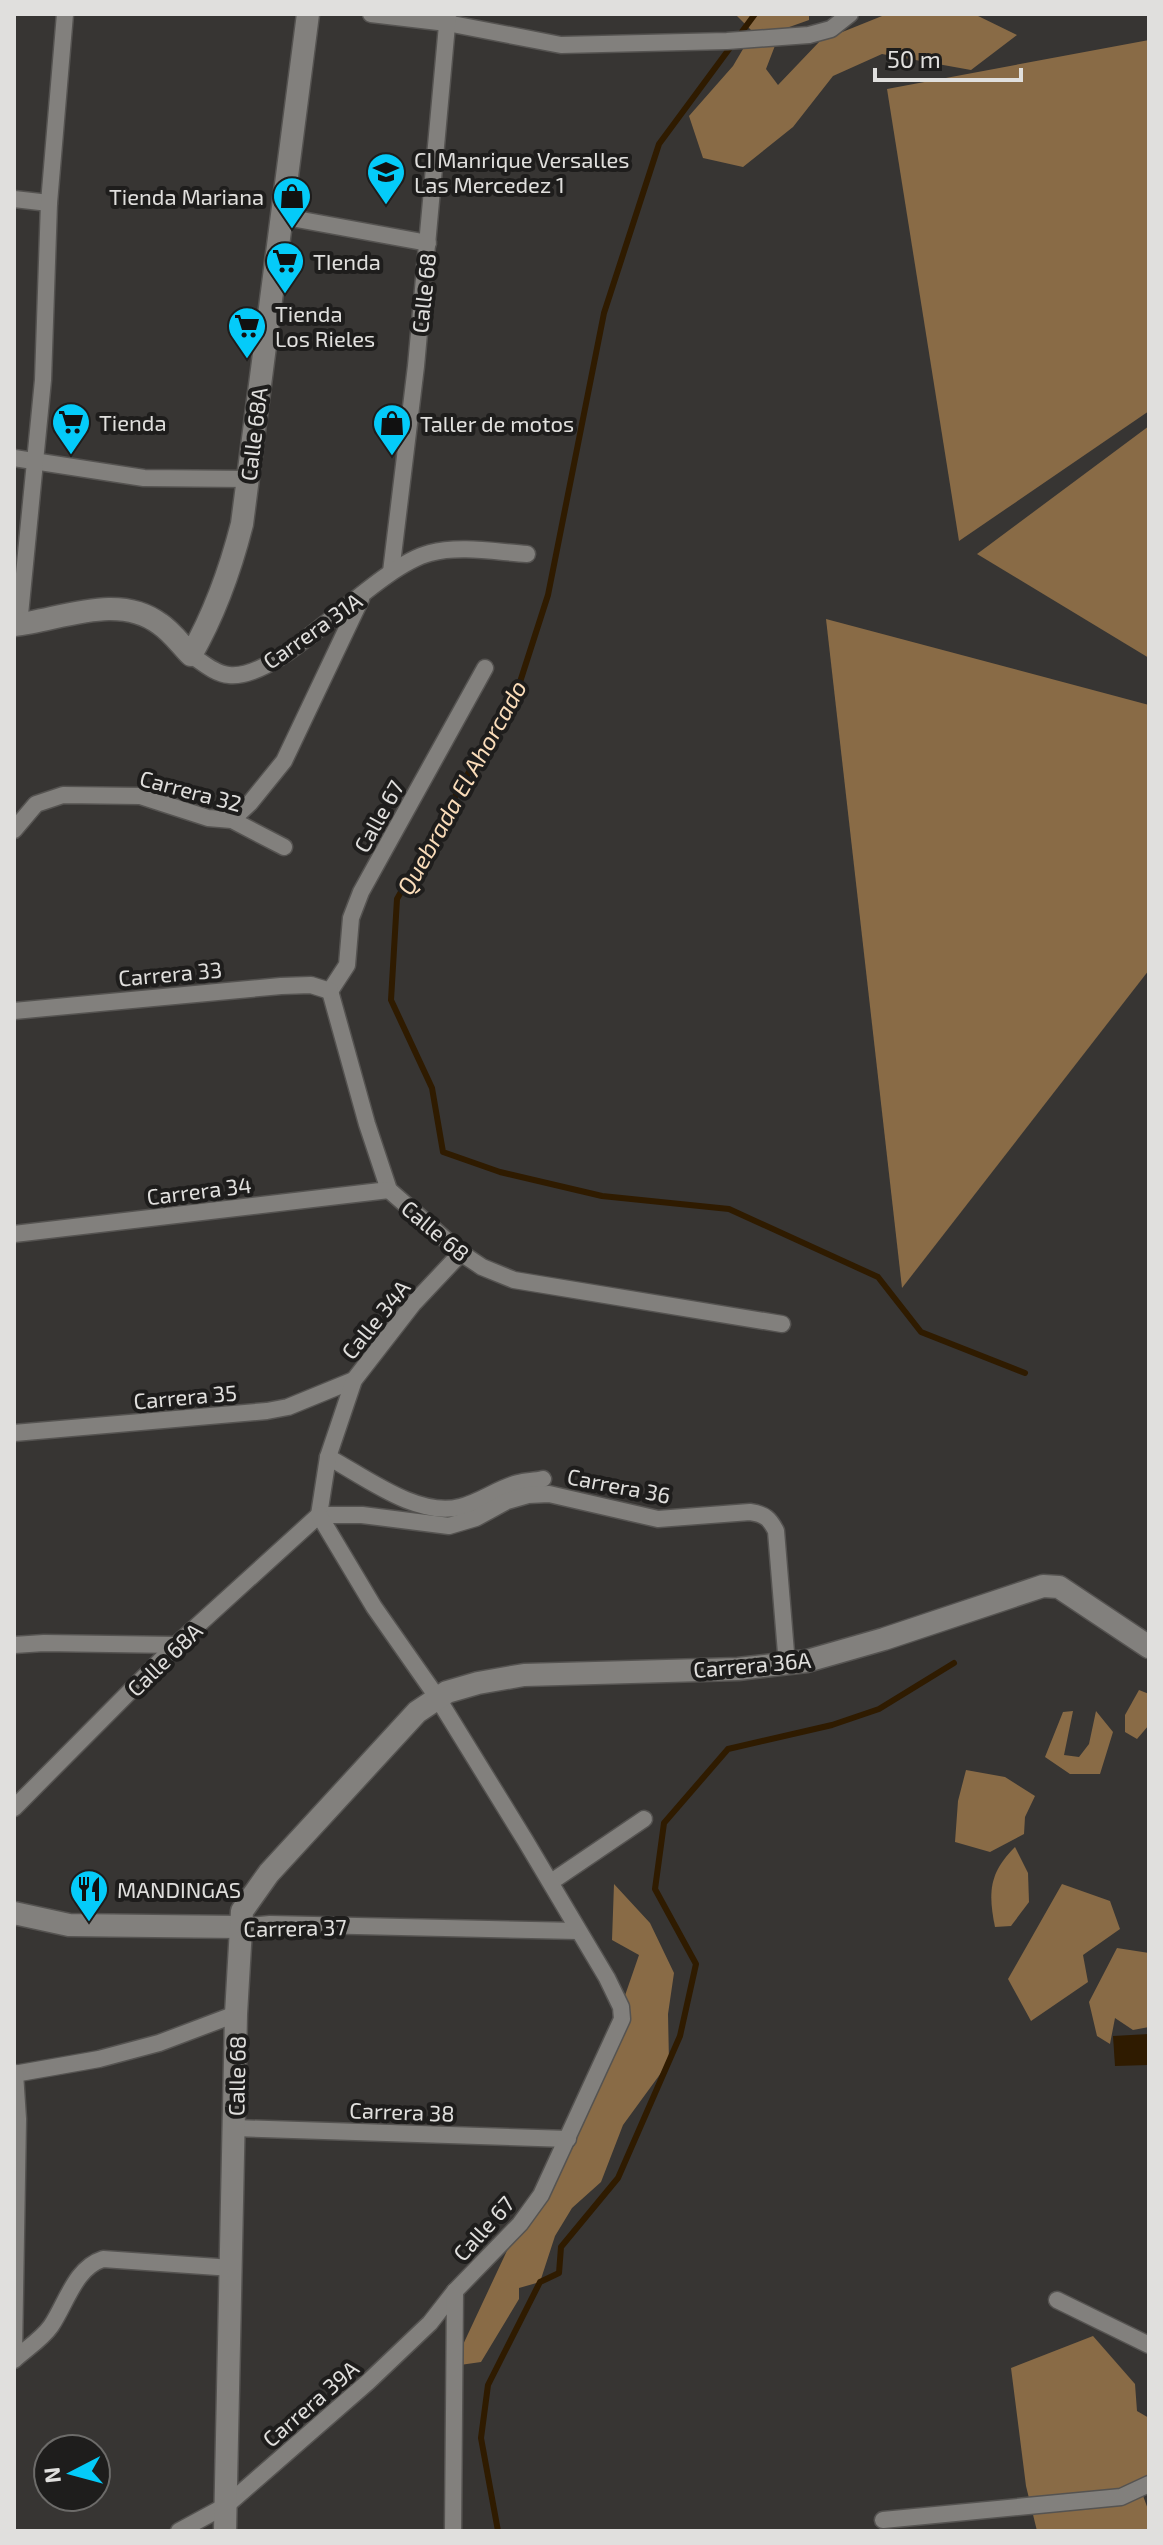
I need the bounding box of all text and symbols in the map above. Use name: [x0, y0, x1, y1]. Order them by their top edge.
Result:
scale bar: [875, 32, 1021, 82]
text: 50 m: [887, 44, 941, 73]
place label: CI Manrique Versalles Las Mercedez 1: [414, 146, 629, 197]
school or university icon: CI Manrique Versalles Las Mercedez 1: [365, 151, 407, 206]
shop icon: Tienda Mariana: [271, 175, 313, 230]
place label: Tienda Mariana: [109, 183, 264, 209]
supermarket icon: TIenda: [264, 240, 306, 295]
place label: TIenda: [313, 248, 381, 274]
street label: Calle 68: [406, 252, 440, 334]
place label: Tienda Los Rieles: [275, 300, 375, 351]
supermarket icon: Tienda Los Rieles: [226, 305, 268, 360]
street label: Calle 68A: [234, 385, 272, 482]
supermarket icon: Tienda: [50, 401, 92, 456]
shop icon: Taller de motos: [371, 402, 413, 457]
place label: Tienda: [99, 409, 167, 435]
place label: Taller de motos: [420, 410, 574, 436]
street label: Carrera 31A: [258, 586, 367, 673]
water label: Quebrada El Ahorcado: [390, 675, 532, 899]
street label: Carrera 32: [137, 764, 245, 816]
street label: Calle 67: [348, 775, 408, 857]
street label: Carrera 33: [117, 956, 223, 990]
street label: Carrera 34: [145, 1171, 253, 1209]
street label: Calle 68: [397, 1194, 475, 1266]
street label: Calle 34A: [335, 1274, 415, 1364]
street label: Carrera 35: [132, 1379, 238, 1413]
street label: Carrera 36: [565, 1462, 673, 1508]
street label: Calle 68A: [121, 1617, 207, 1701]
street label: Carrera 36A: [692, 1646, 812, 1682]
restaurant icon: MANDINGAS: [68, 1868, 110, 1923]
place label: MANDINGAS: [117, 1876, 241, 1902]
street label: Carrera 37: [243, 1913, 347, 1941]
street label: Calle 68: [222, 2036, 250, 2116]
street label: Carrera 38: [349, 2096, 455, 2126]
street label: Calle 67: [447, 2190, 519, 2266]
street label: Carrera 39A: [257, 2354, 363, 2452]
north arrow: [32, 2433, 112, 2513]
text: N: [37, 2466, 65, 2484]

